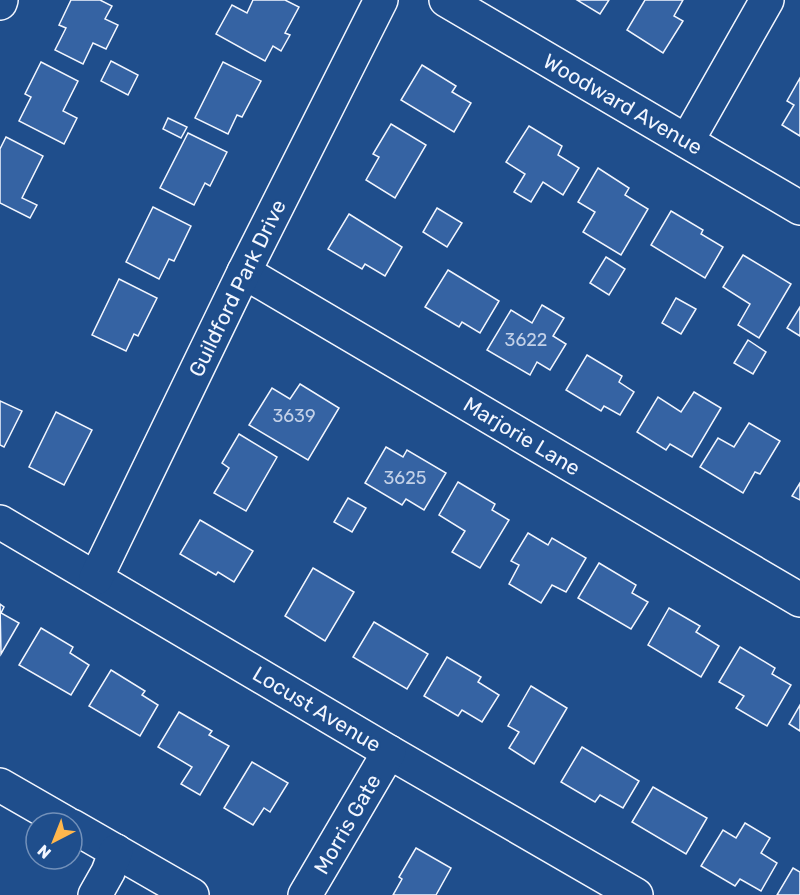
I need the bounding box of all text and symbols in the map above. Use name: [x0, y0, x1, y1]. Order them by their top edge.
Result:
street label: Woodward Avenue: [539, 48, 707, 160]
street label: Guildford Park Drive: [183, 195, 291, 381]
house number: 3622: [505, 329, 547, 351]
street label: Marjorie Lane: [459, 391, 585, 481]
house number: 3639: [272, 405, 316, 427]
house number: 3625: [384, 467, 426, 489]
street label: Locust Avenue: [248, 661, 386, 757]
street label: Morris Gate: [308, 770, 386, 878]
north arrow: [24, 811, 84, 871]
text: N: [34, 841, 55, 863]

